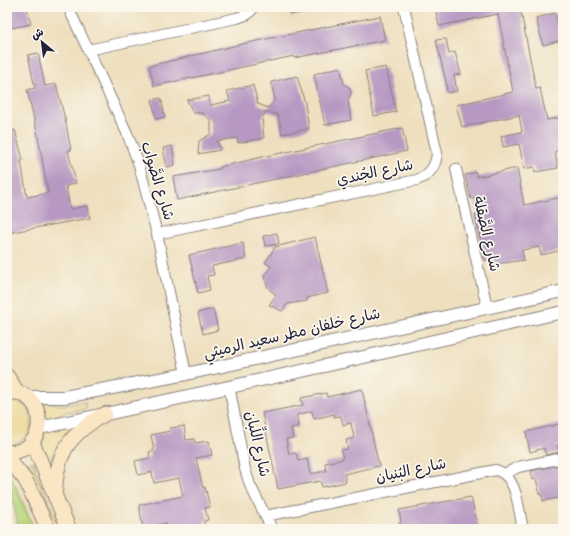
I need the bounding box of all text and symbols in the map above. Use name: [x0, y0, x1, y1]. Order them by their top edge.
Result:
north arrow: [22, 22, 62, 62]
text: ش: [29, 25, 46, 43]
street label: شارع الصَّواب: [136, 139, 178, 223]
street label: شارع الجُندي: [335, 155, 415, 191]
street label: شارع الصَّقلة: [468, 194, 504, 274]
street label: شارع خلفان مطر سعيد الرميثي: [202, 304, 383, 366]
street label: شارع اللِّبان: [240, 408, 278, 479]
street label: شارع البُنيان: [374, 454, 448, 488]

